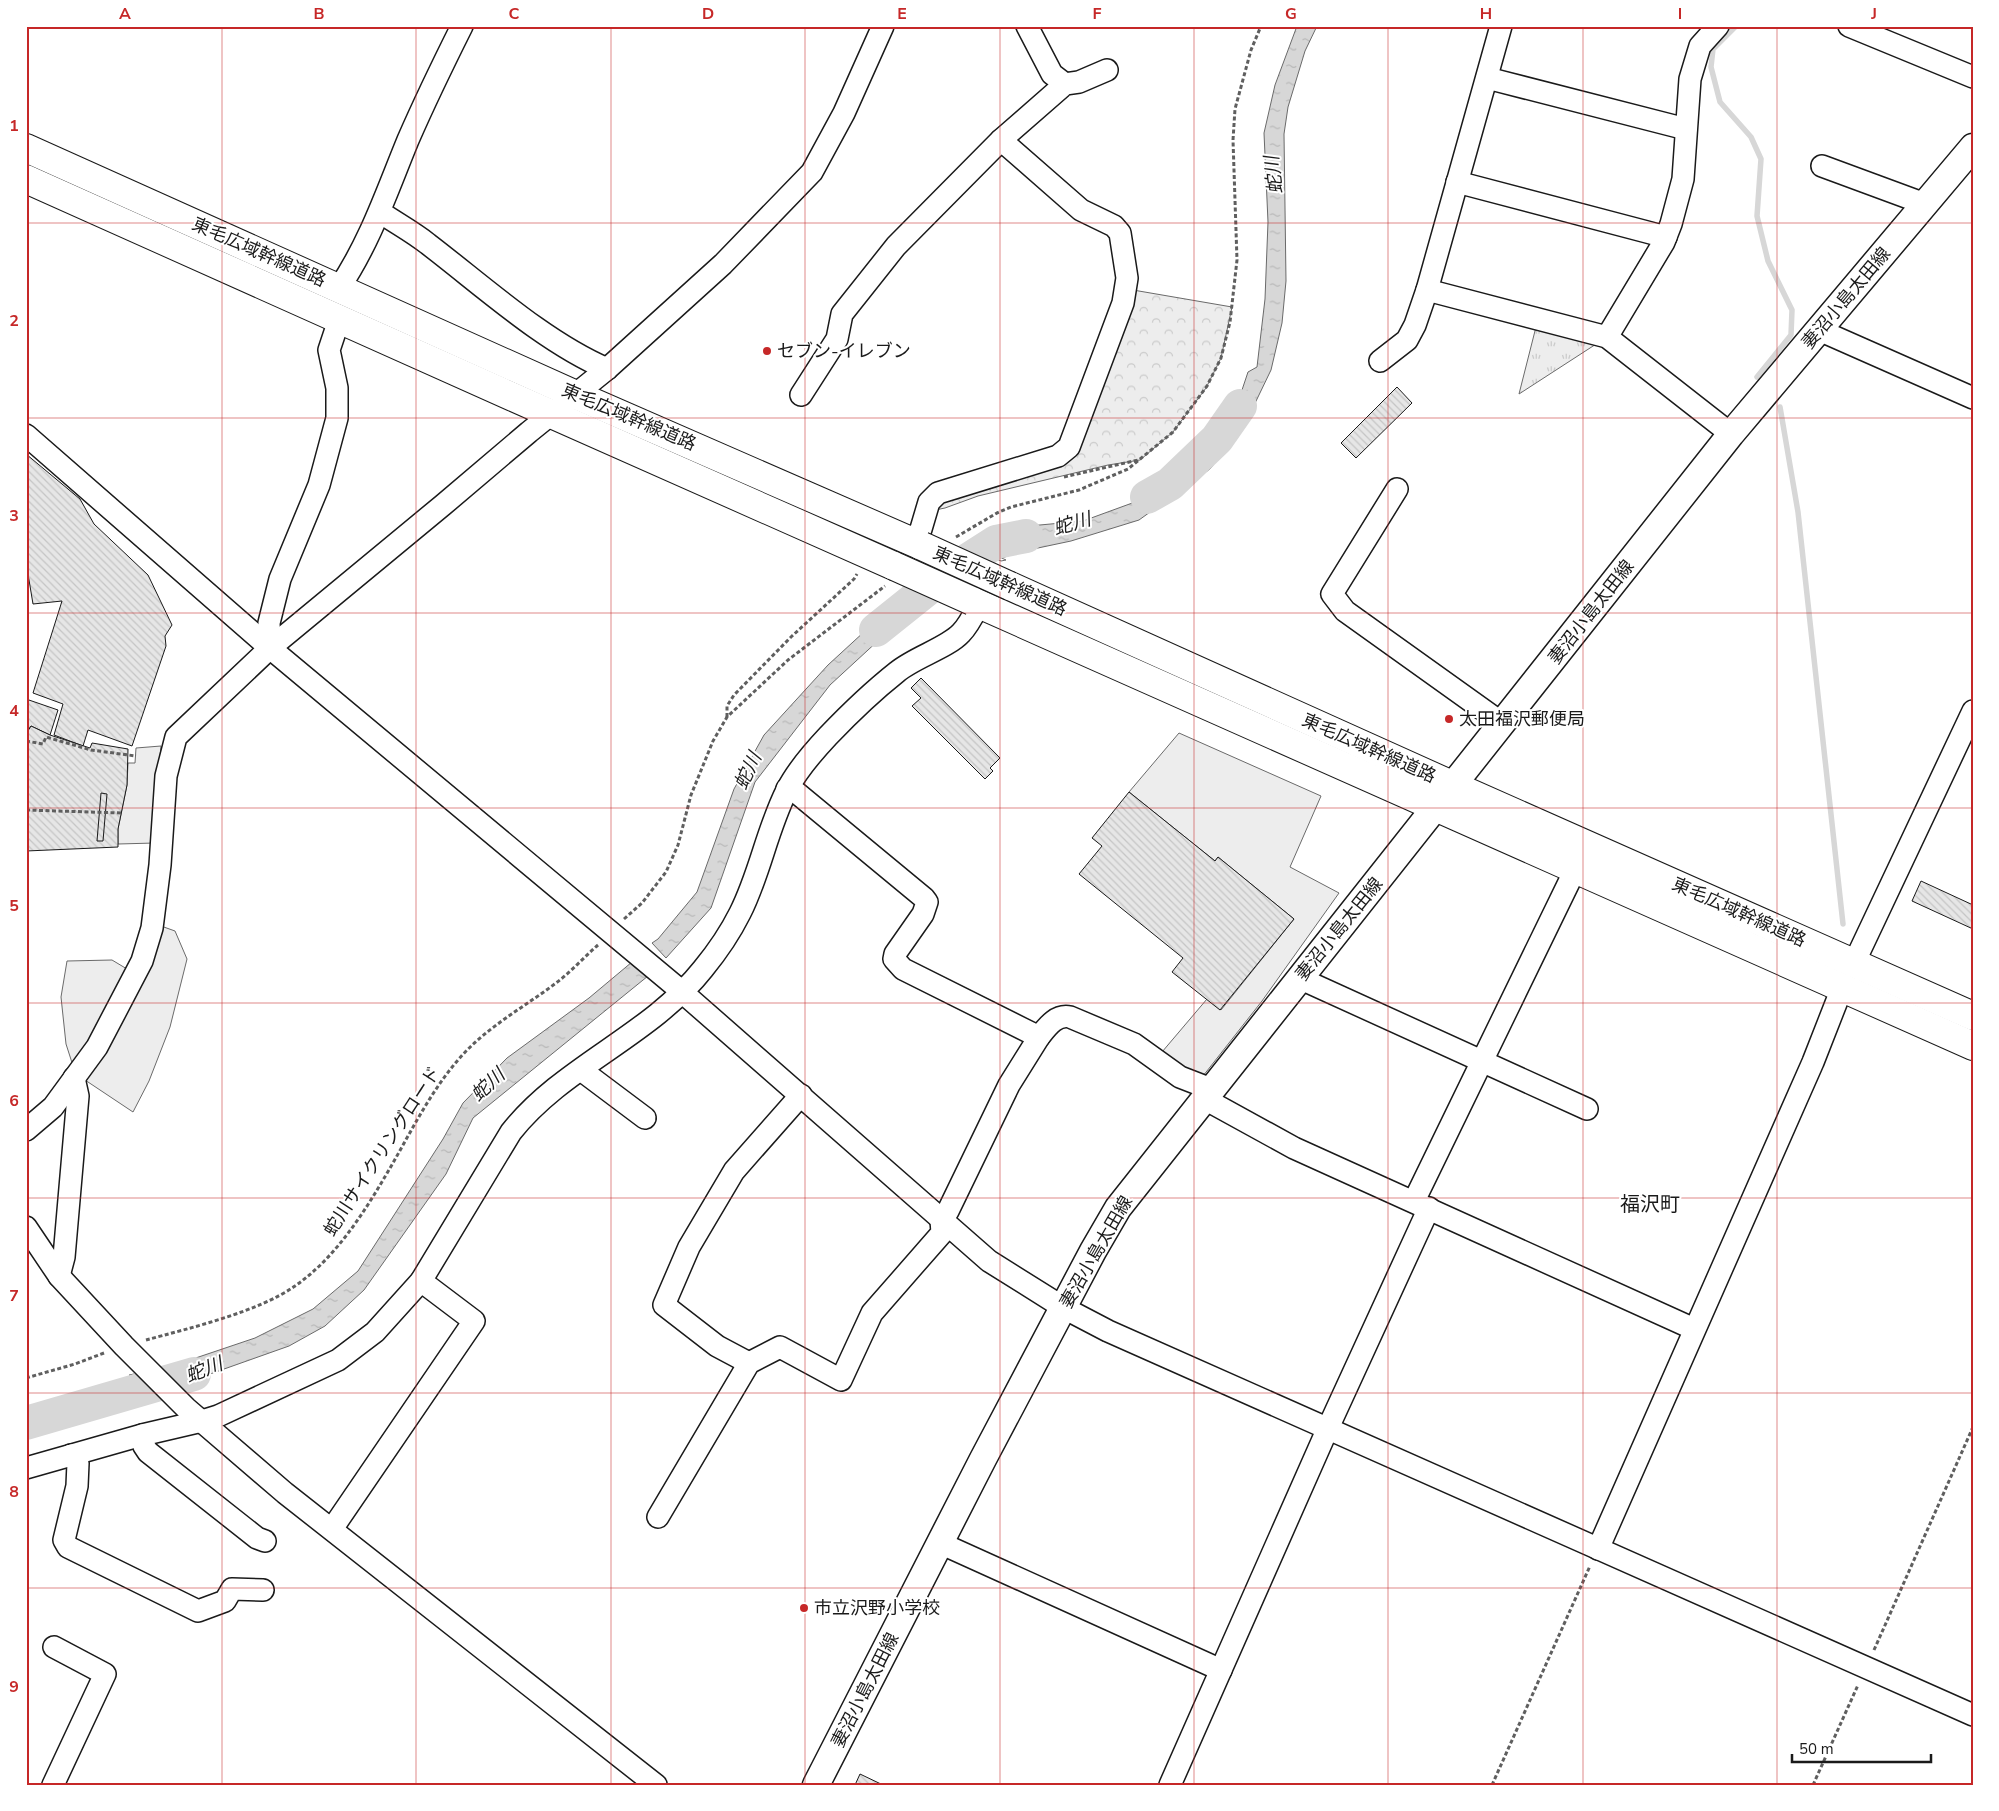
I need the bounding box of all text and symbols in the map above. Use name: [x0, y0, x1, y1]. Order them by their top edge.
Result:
text: A: [119, 3, 131, 25]
text: B: [313, 3, 325, 25]
text: C: [509, 3, 520, 25]
text: D: [702, 3, 714, 25]
text: E: [897, 3, 907, 25]
text: F: [1093, 3, 1102, 25]
text: G: [1285, 3, 1297, 25]
text: H: [1480, 3, 1492, 25]
text: I: [1678, 3, 1682, 25]
text: J: [1870, 3, 1877, 25]
text: 1: [9, 115, 19, 137]
water label: 蛇川: [1259, 153, 1289, 195]
street label: 東毛広域幹線道路: [188, 212, 330, 292]
street label: 妻沼小島太田線: [1796, 242, 1896, 354]
text: 2: [9, 310, 19, 332]
place label: セブン-イレブン: [777, 339, 911, 363]
marker: セブン-イレブン: [761, 345, 773, 357]
street label: 東毛広域幹線道路: [558, 378, 700, 456]
text: 3: [9, 505, 19, 527]
water label: 蛇川: [1050, 506, 1096, 542]
street label: 東毛広域幹線道路: [929, 541, 1071, 621]
street label: 妻沼小島太田線: [1543, 555, 1639, 669]
text: 4: [9, 700, 19, 722]
place label: 太田福沢郵便局: [1459, 707, 1585, 731]
street label: 東毛広域幹線道路: [1298, 708, 1440, 788]
marker: 太田福沢郵便局: [1443, 713, 1455, 725]
water label: 蛇川: [728, 746, 769, 794]
street label: 妻沼小島太田線: [1290, 872, 1388, 986]
street label: 東毛広域幹線道路: [1668, 872, 1810, 952]
text: 5: [9, 895, 19, 917]
water label: 蛇川: [465, 1061, 512, 1107]
street label: 蛇川サイクリングロード: [318, 1062, 446, 1240]
text: 6: [9, 1090, 19, 1112]
street label: 妻沼小島太田線: [1054, 1191, 1138, 1313]
district label: 福沢町: [1620, 1191, 1680, 1218]
text: 7: [9, 1285, 19, 1307]
water label: 蛇川: [182, 1350, 228, 1389]
text: 8: [9, 1481, 19, 1503]
place label: 市立沢野小学校: [814, 1596, 940, 1620]
marker: 市立沢野小学校: [798, 1602, 810, 1614]
street label: 妻沼小島太田線: [826, 1628, 904, 1752]
text: 9: [9, 1676, 19, 1698]
scale bar: [1792, 1731, 1930, 1763]
text: 50 m: [1799, 1739, 1834, 1759]

